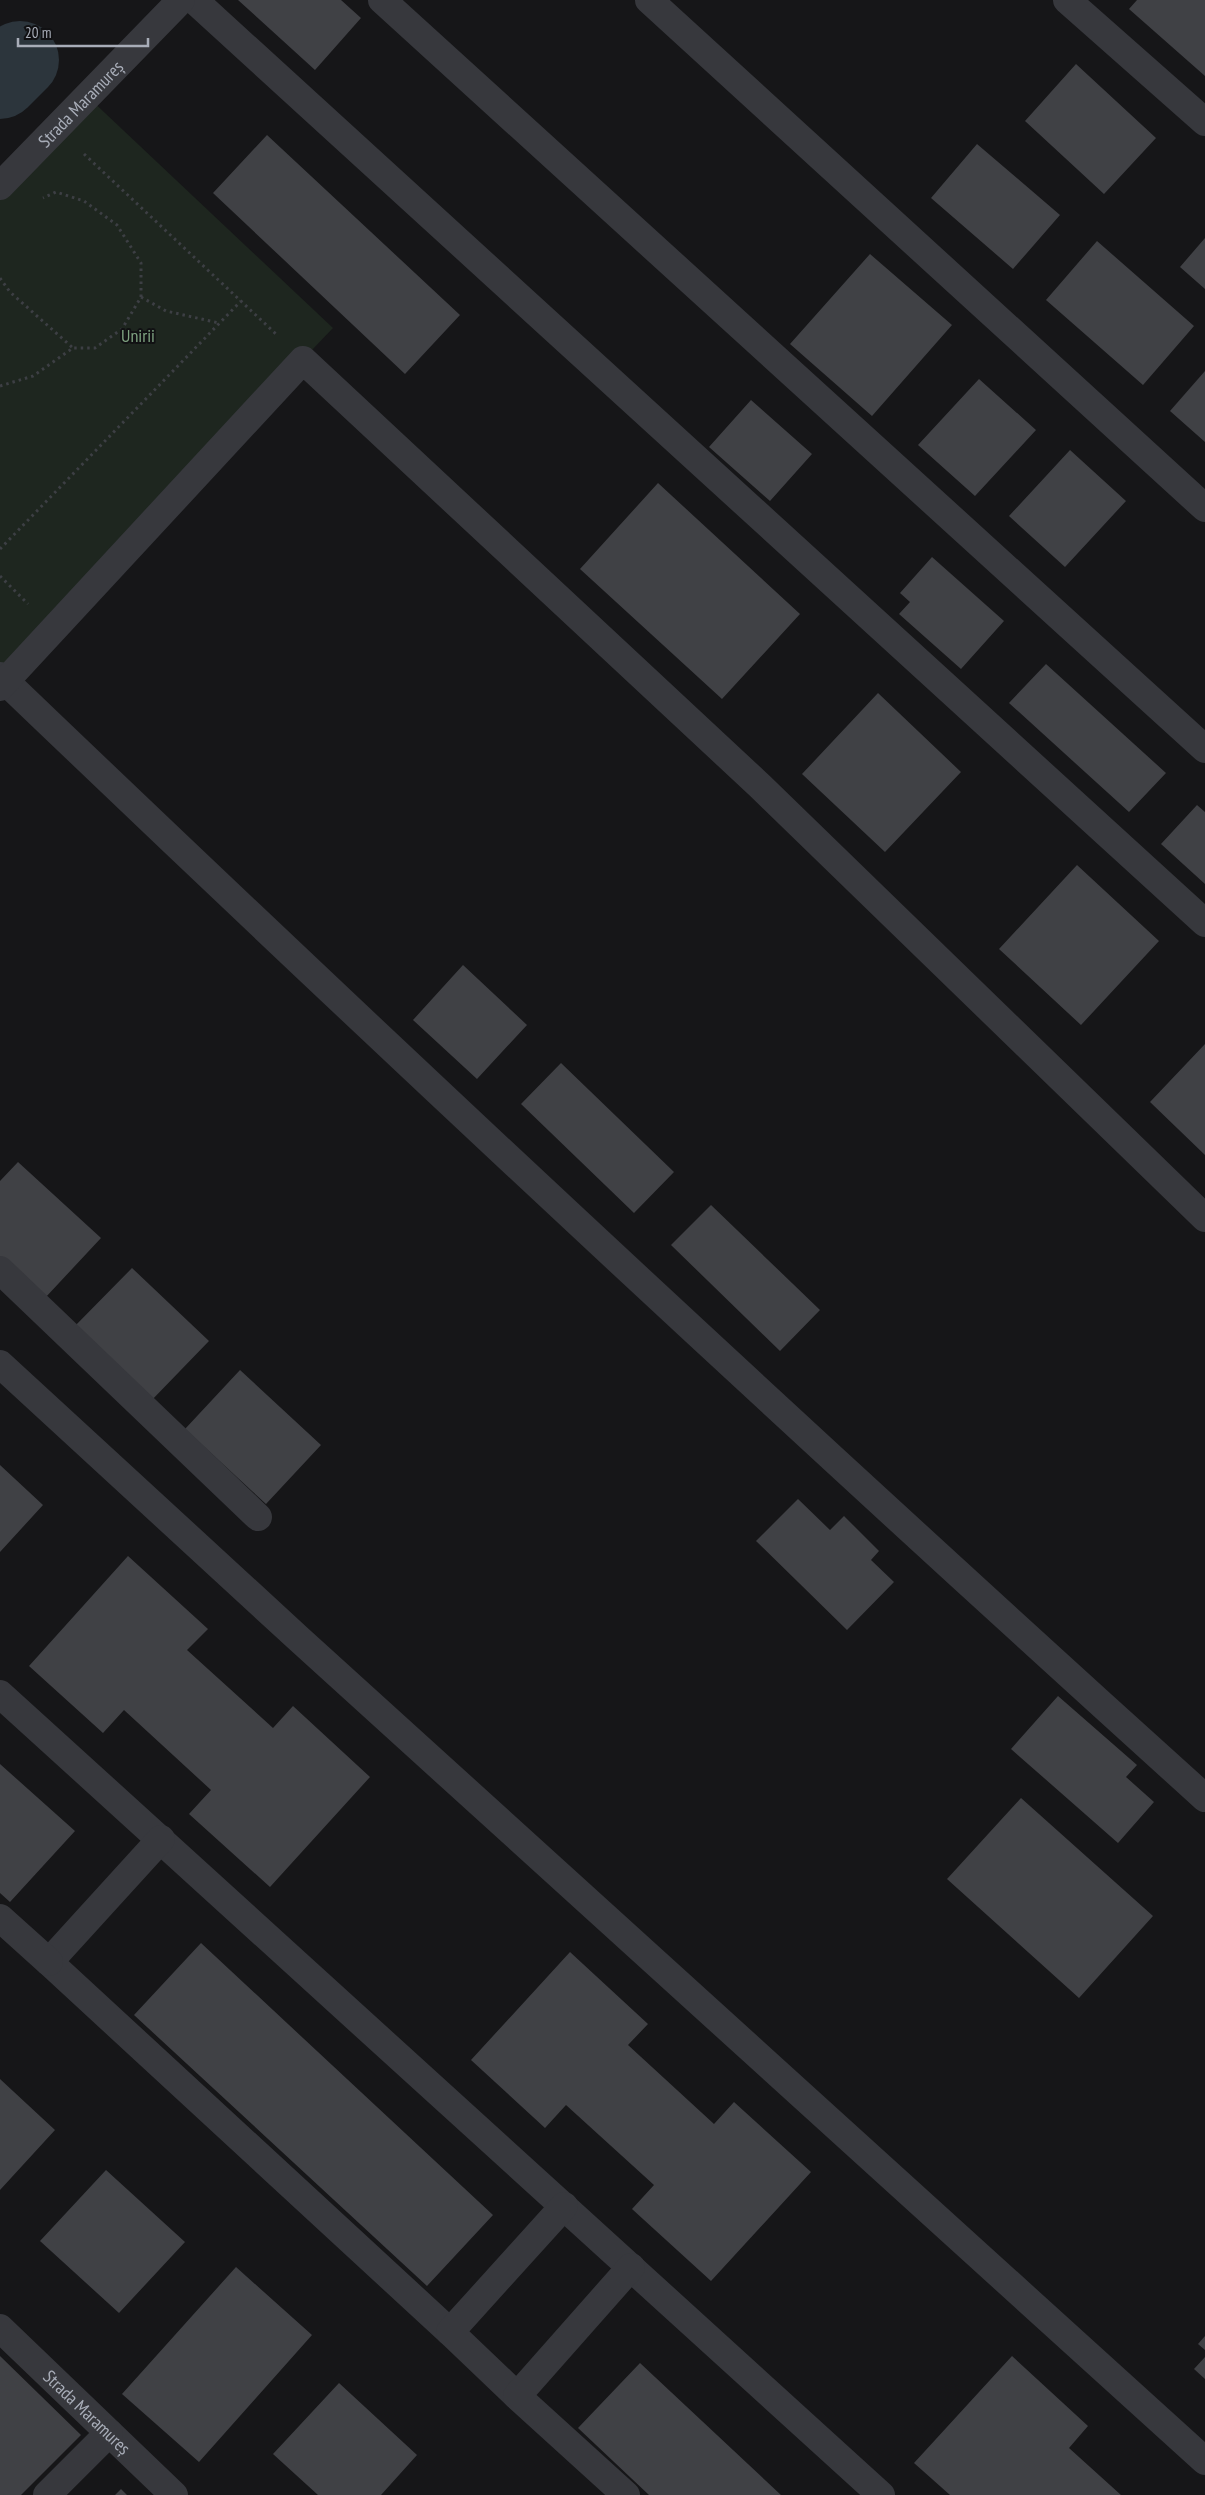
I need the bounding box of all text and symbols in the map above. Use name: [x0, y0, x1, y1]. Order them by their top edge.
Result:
scale bar: [18, 15, 148, 47]
text: 20 m: [25, 23, 51, 42]
street label: Strada Maramureș: [33, 55, 128, 152]
park label: Unirii: [121, 324, 155, 347]
street label: Strada Maramureș: [39, 2365, 136, 2459]

